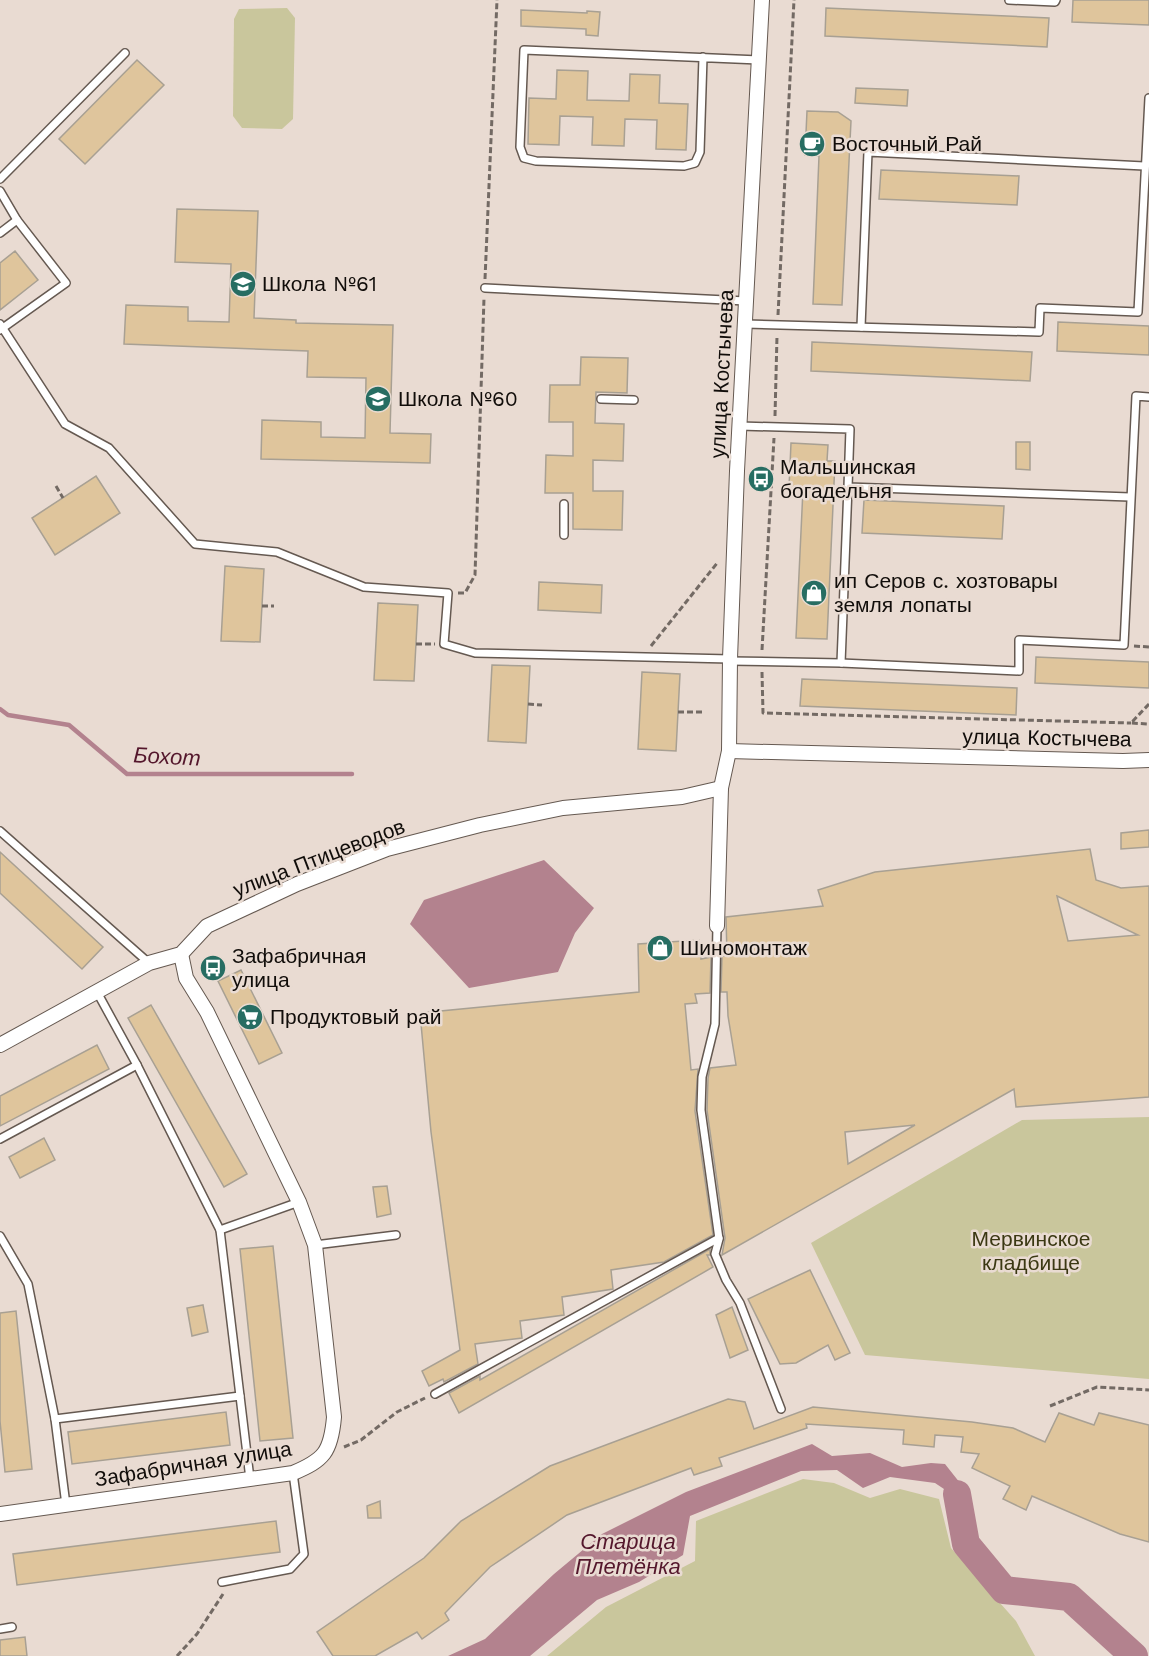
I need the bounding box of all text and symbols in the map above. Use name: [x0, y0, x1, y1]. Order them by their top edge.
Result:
cafe icon: Восточный Рай: [797, 129, 827, 159]
place label: Восточный Рай: [832, 131, 982, 156]
school or university icon: Школа №61: [228, 269, 258, 299]
place label: Школа №61: [262, 271, 377, 296]
street label: улица Костычева: [705, 288, 738, 459]
school or university icon: Школа №60: [363, 384, 393, 414]
place label: Школа №60: [398, 386, 518, 411]
place label: Мальшинская богадельня: [780, 454, 916, 503]
bus stop icon: Мальшинская богадельня: [746, 464, 776, 494]
place label: ип Серов с. хозтовары земля лопаты: [834, 568, 1058, 617]
shop icon: ип Серов с. хозтовары земля лопаты: [799, 578, 829, 608]
street label: улица Костычева: [962, 724, 1132, 751]
water label: Бохот: [133, 742, 201, 771]
street label: улица Птицеводов: [229, 813, 408, 902]
shop icon: Шиномонтаж: [645, 933, 675, 963]
place label: Шиномонтаж: [680, 935, 807, 960]
place label: Зафабричная улица: [232, 943, 366, 992]
bus stop icon: Зафабричная улица: [198, 953, 228, 983]
supermarket icon: Продуктовый рай: [235, 1002, 265, 1032]
place label: Продуктовый рай: [270, 1004, 441, 1029]
park label: Мервинское кладбище: [972, 1226, 1090, 1275]
street label: Зафабричная улица: [93, 1436, 294, 1491]
water label: Старица Плетёнка: [575, 1529, 681, 1579]

